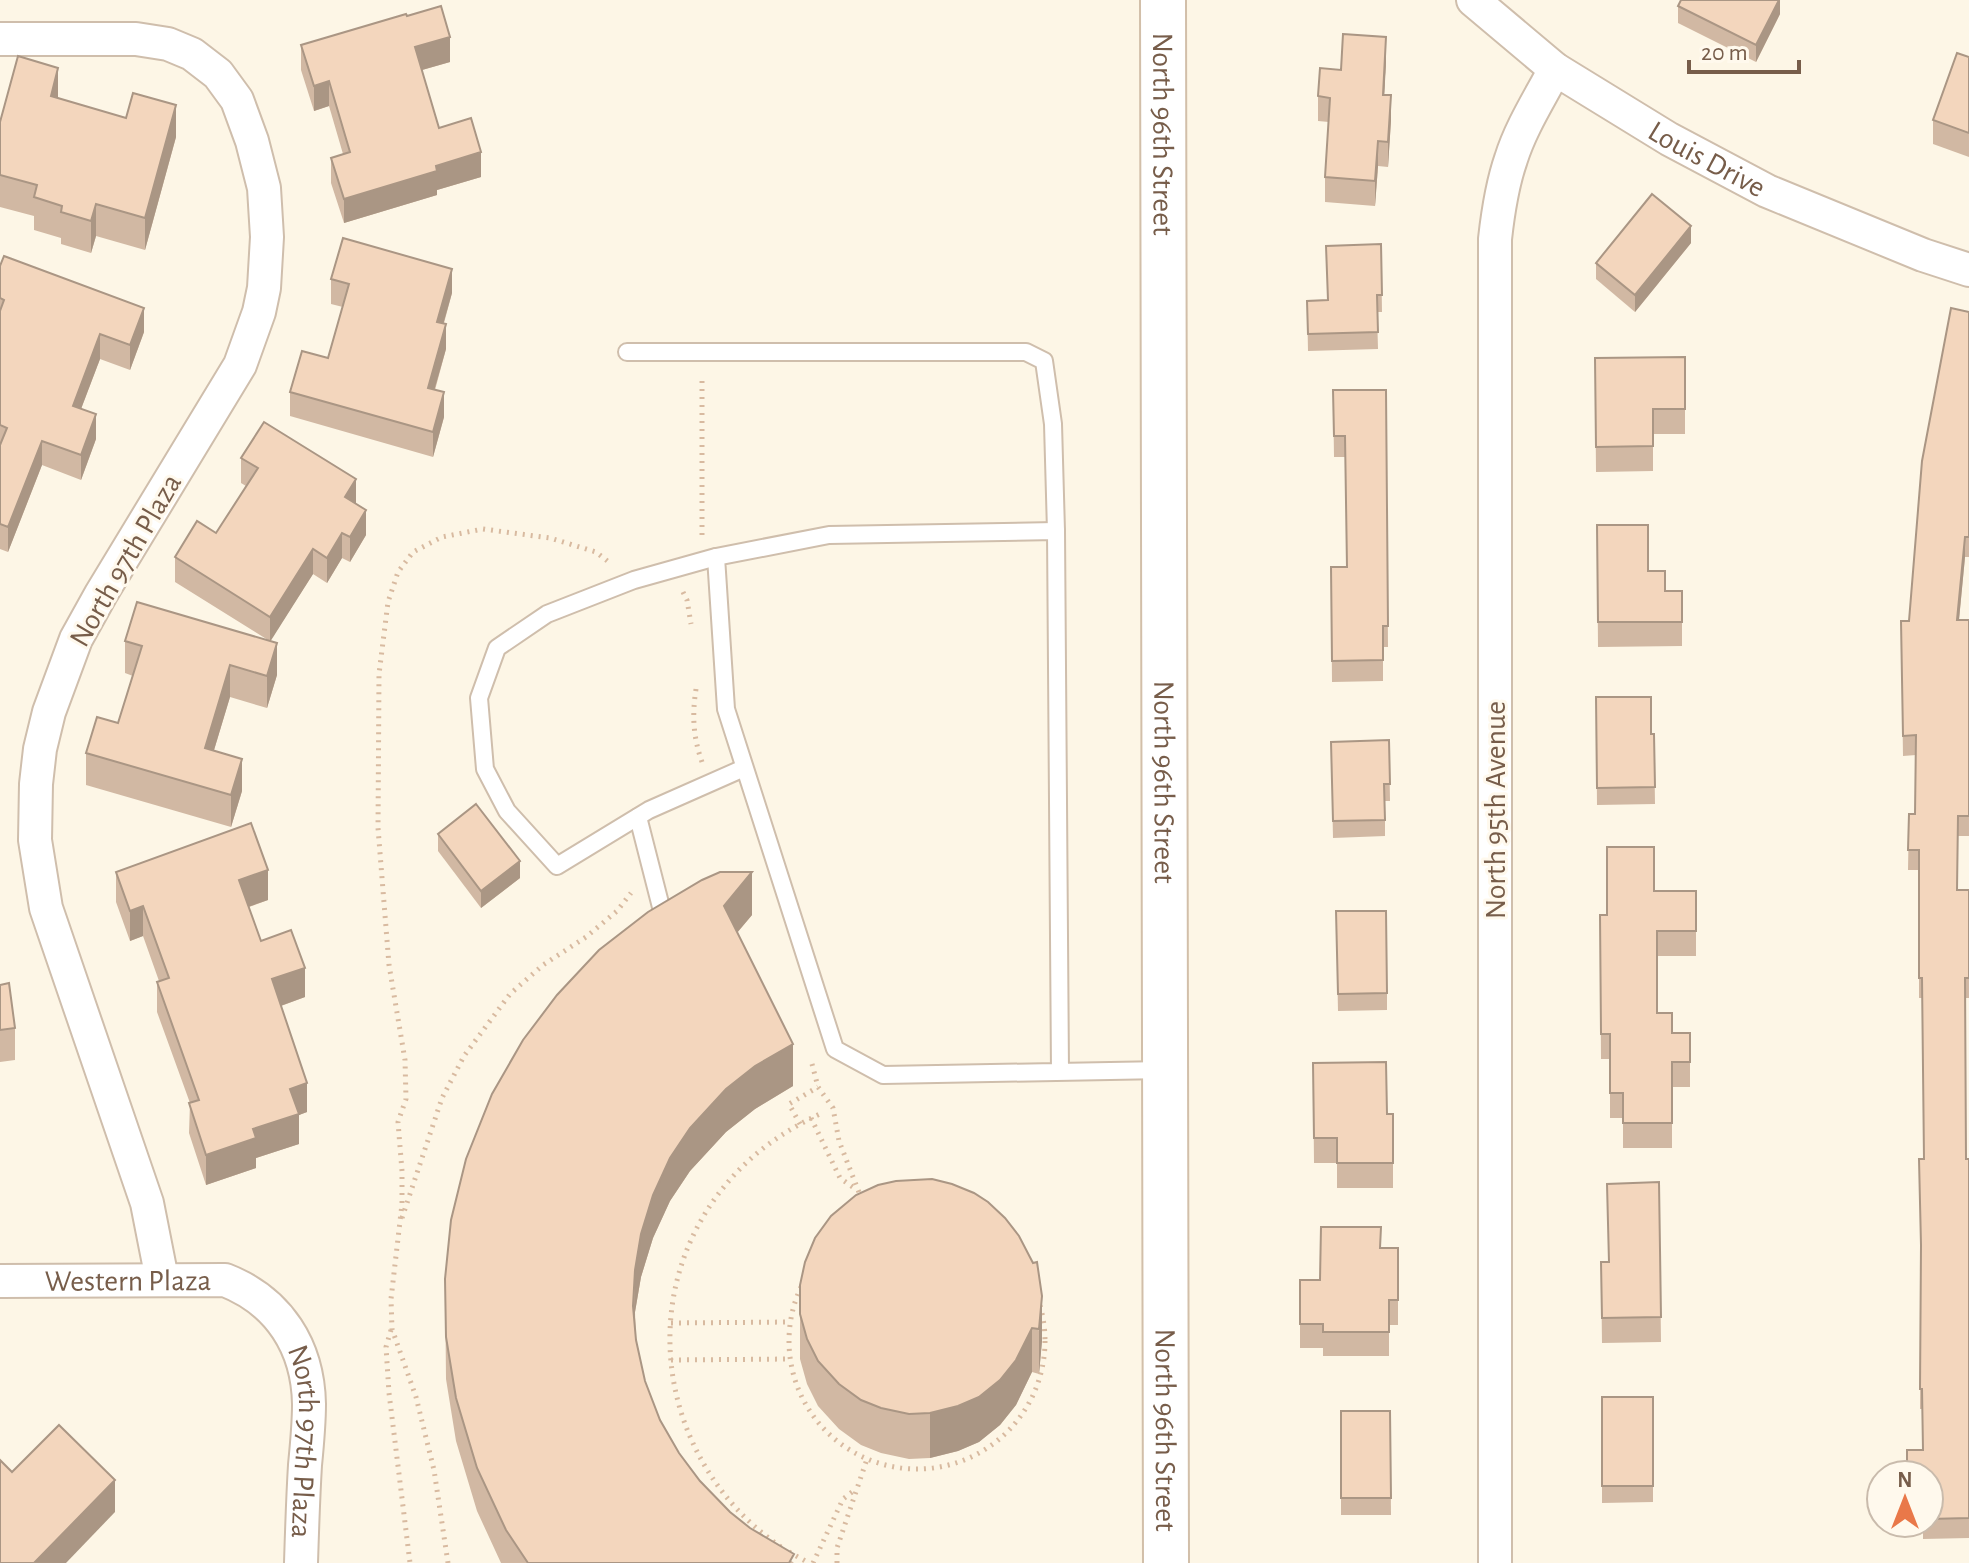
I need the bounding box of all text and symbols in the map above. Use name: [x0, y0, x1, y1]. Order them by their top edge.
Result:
scale bar: [1689, 24, 1799, 74]
street label: North 96th Street: [1147, 32, 1177, 236]
text: 20 m: [1701, 41, 1748, 65]
street label: Louis Drive: [1643, 116, 1770, 203]
street label: North 97th Plaza: [64, 469, 187, 652]
street label: North 96th Street: [1148, 680, 1179, 884]
street label: North 95th Avenue: [1481, 701, 1511, 919]
street label: Western Plaza: [45, 1266, 211, 1297]
street label: North 96th Street: [1150, 1328, 1180, 1532]
street label: North 97th Plaza: [282, 1341, 323, 1539]
north arrow: [1865, 1459, 1945, 1539]
text: N: [1897, 1469, 1913, 1491]

